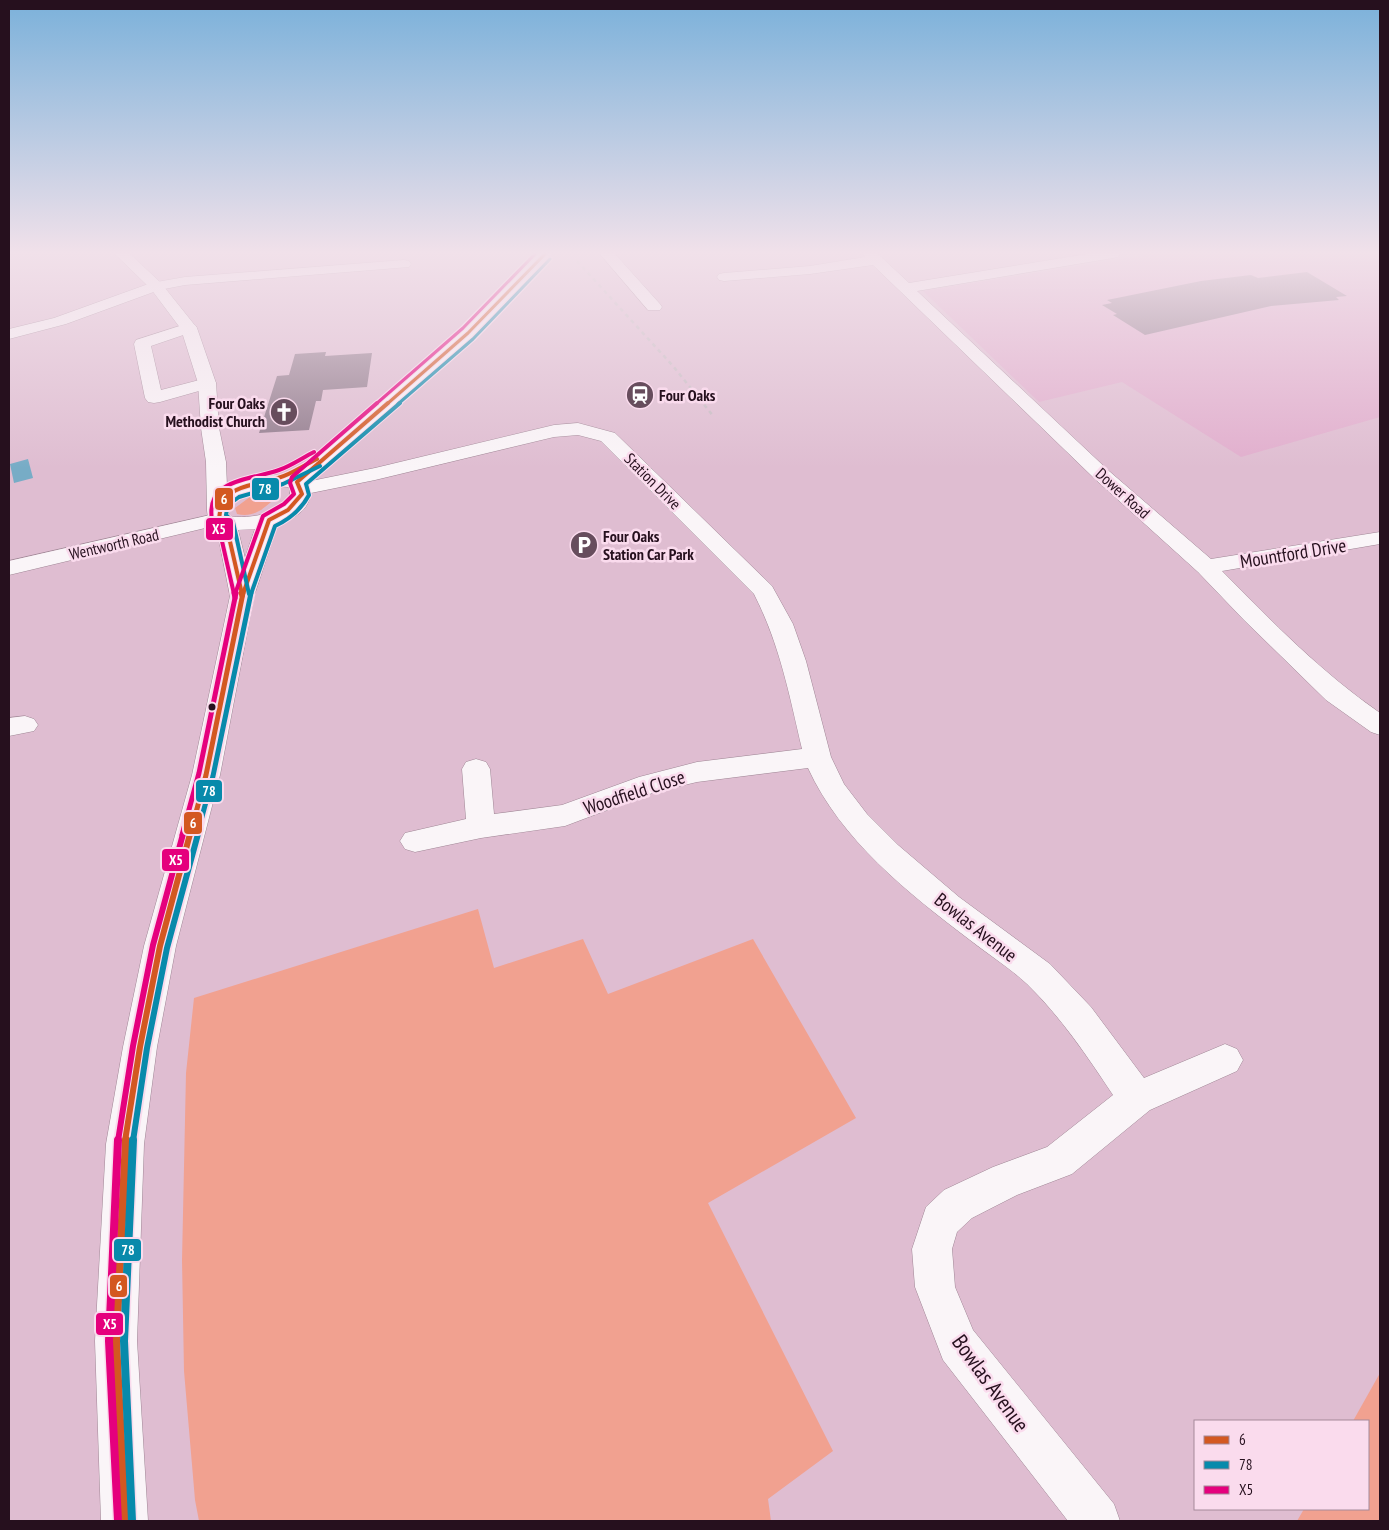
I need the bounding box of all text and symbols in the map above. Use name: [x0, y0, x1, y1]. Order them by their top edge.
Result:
station icon: Four Oaks: [625, 380, 655, 410]
place label: Four Oaks: [659, 385, 716, 405]
place label: Four Oaks Methodist Church: [165, 393, 265, 431]
church icon: Four Oaks Methodist Church: [269, 397, 299, 427]
street label: Station Drive: [621, 449, 685, 513]
street label: Dower Road: [1092, 463, 1154, 523]
line badge: 78: [251, 477, 280, 501]
text: 78: [258, 480, 272, 498]
line badge: 6: [214, 487, 234, 511]
text: 6: [221, 490, 228, 508]
line badge: X5: [205, 517, 234, 541]
text: X5: [212, 520, 226, 538]
street label: Wentworth Road: [67, 524, 161, 564]
place label: Four Oaks Station Car Park: [603, 526, 694, 564]
parking icon: Four Oaks Station Car Park: [569, 530, 599, 560]
street label: Mountford Drive: [1238, 533, 1348, 573]
unlabelled marker: [207, 702, 217, 712]
street label: Woodfield Close: [580, 764, 688, 820]
line badge: 78: [195, 779, 223, 803]
text: 78: [202, 782, 216, 800]
line badge: 6: [183, 811, 203, 835]
text: 6: [190, 814, 197, 832]
line badge: X5: [161, 848, 190, 872]
text: X5: [169, 851, 183, 869]
street label: Bowlas Avenue: [930, 887, 1022, 967]
line badge: 78: [113, 1238, 142, 1262]
text: 78: [121, 1241, 135, 1259]
line badge: 6: [109, 1274, 128, 1298]
text: 6: [116, 1277, 123, 1295]
line badge: X5: [95, 1312, 124, 1336]
text: X5: [103, 1315, 117, 1333]
street label: Bowlas Avenue: [946, 1329, 1036, 1437]
legend: [1194, 1420, 1369, 1510]
text: 6: [1239, 1430, 1246, 1449]
text: 78: [1239, 1455, 1253, 1474]
text: X5: [1239, 1480, 1253, 1499]

